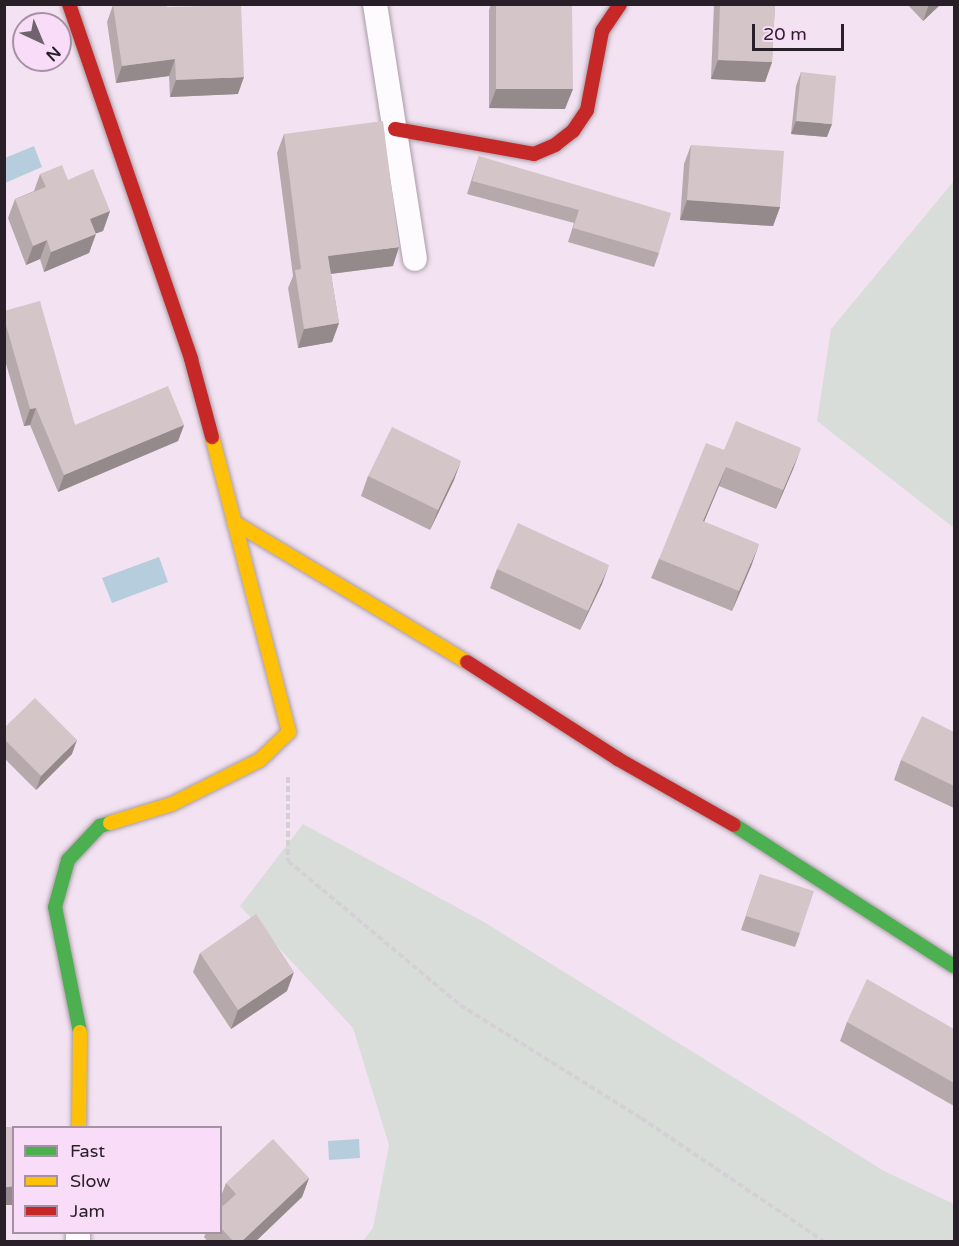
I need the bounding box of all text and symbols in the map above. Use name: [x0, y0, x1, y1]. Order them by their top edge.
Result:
north arrow: [12, 12, 72, 72]
scale bar: [755, 12, 846, 50]
text: 20 m: [763, 23, 807, 45]
text: N: [42, 42, 65, 65]
legend: [12, 1126, 222, 1234]
text: Fast: [70, 1140, 105, 1162]
text: Slow: [70, 1170, 111, 1192]
text: Jam: [70, 1200, 105, 1222]

